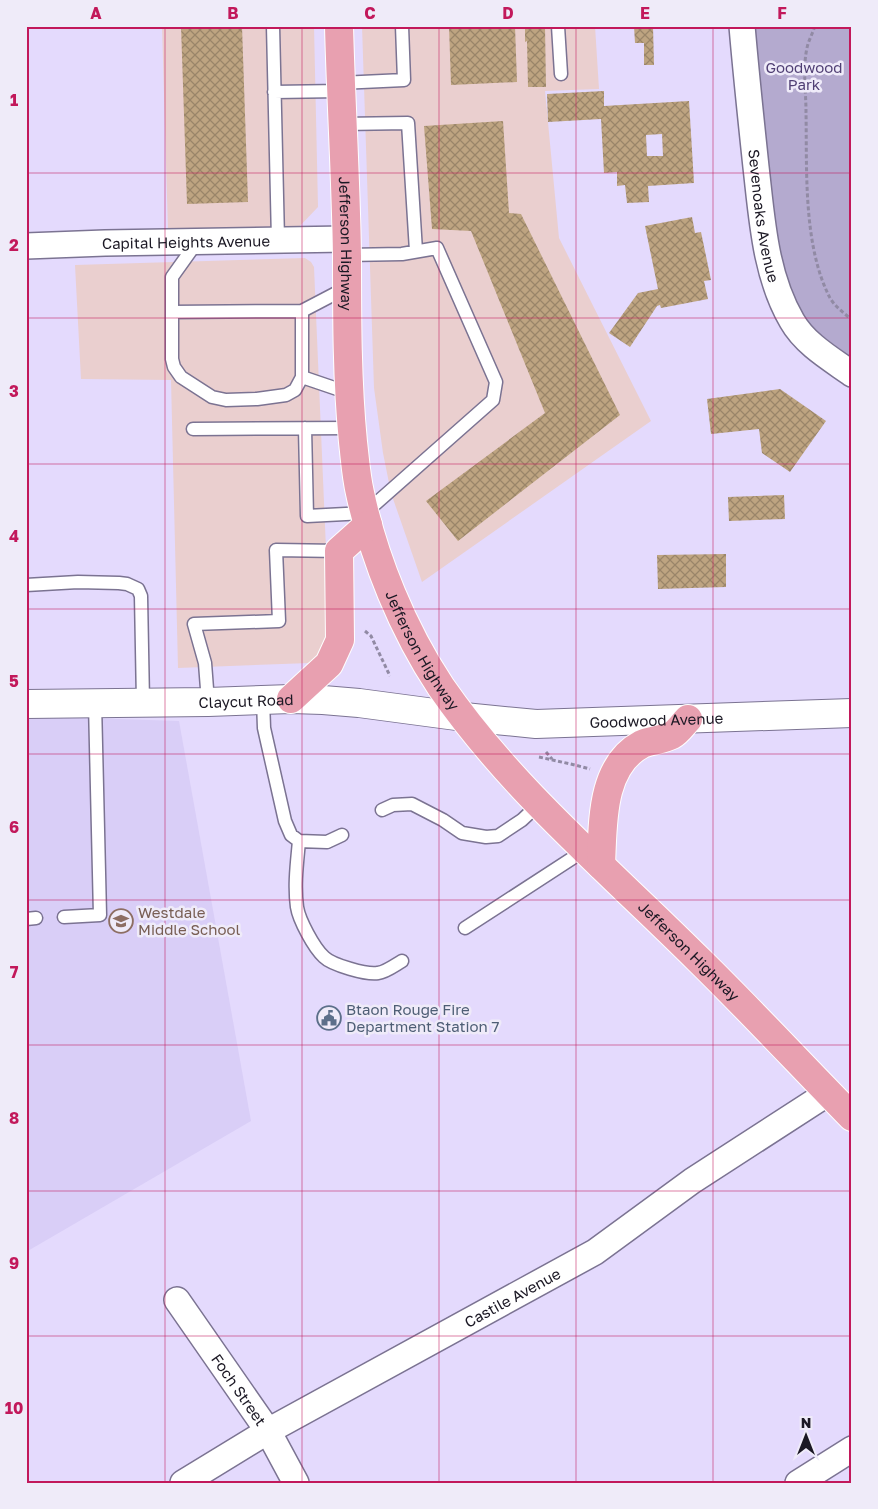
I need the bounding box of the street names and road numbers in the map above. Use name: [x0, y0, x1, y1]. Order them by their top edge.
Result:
street label: Sevenoaks Avenue: [745, 148, 784, 285]
street label: Jefferson Highway: [336, 176, 356, 312]
street label: Capital Heights Avenue: [102, 231, 270, 252]
street label: Jefferson Highway: [382, 588, 464, 714]
street label: Claycut Road: [198, 690, 294, 711]
street label: Goodwood Avenue: [589, 708, 724, 731]
street label: Jefferson Highway: [635, 897, 744, 1005]
street label: Castile Avenue: [461, 1264, 564, 1331]
street label: Foch Street: [208, 1350, 270, 1429]

